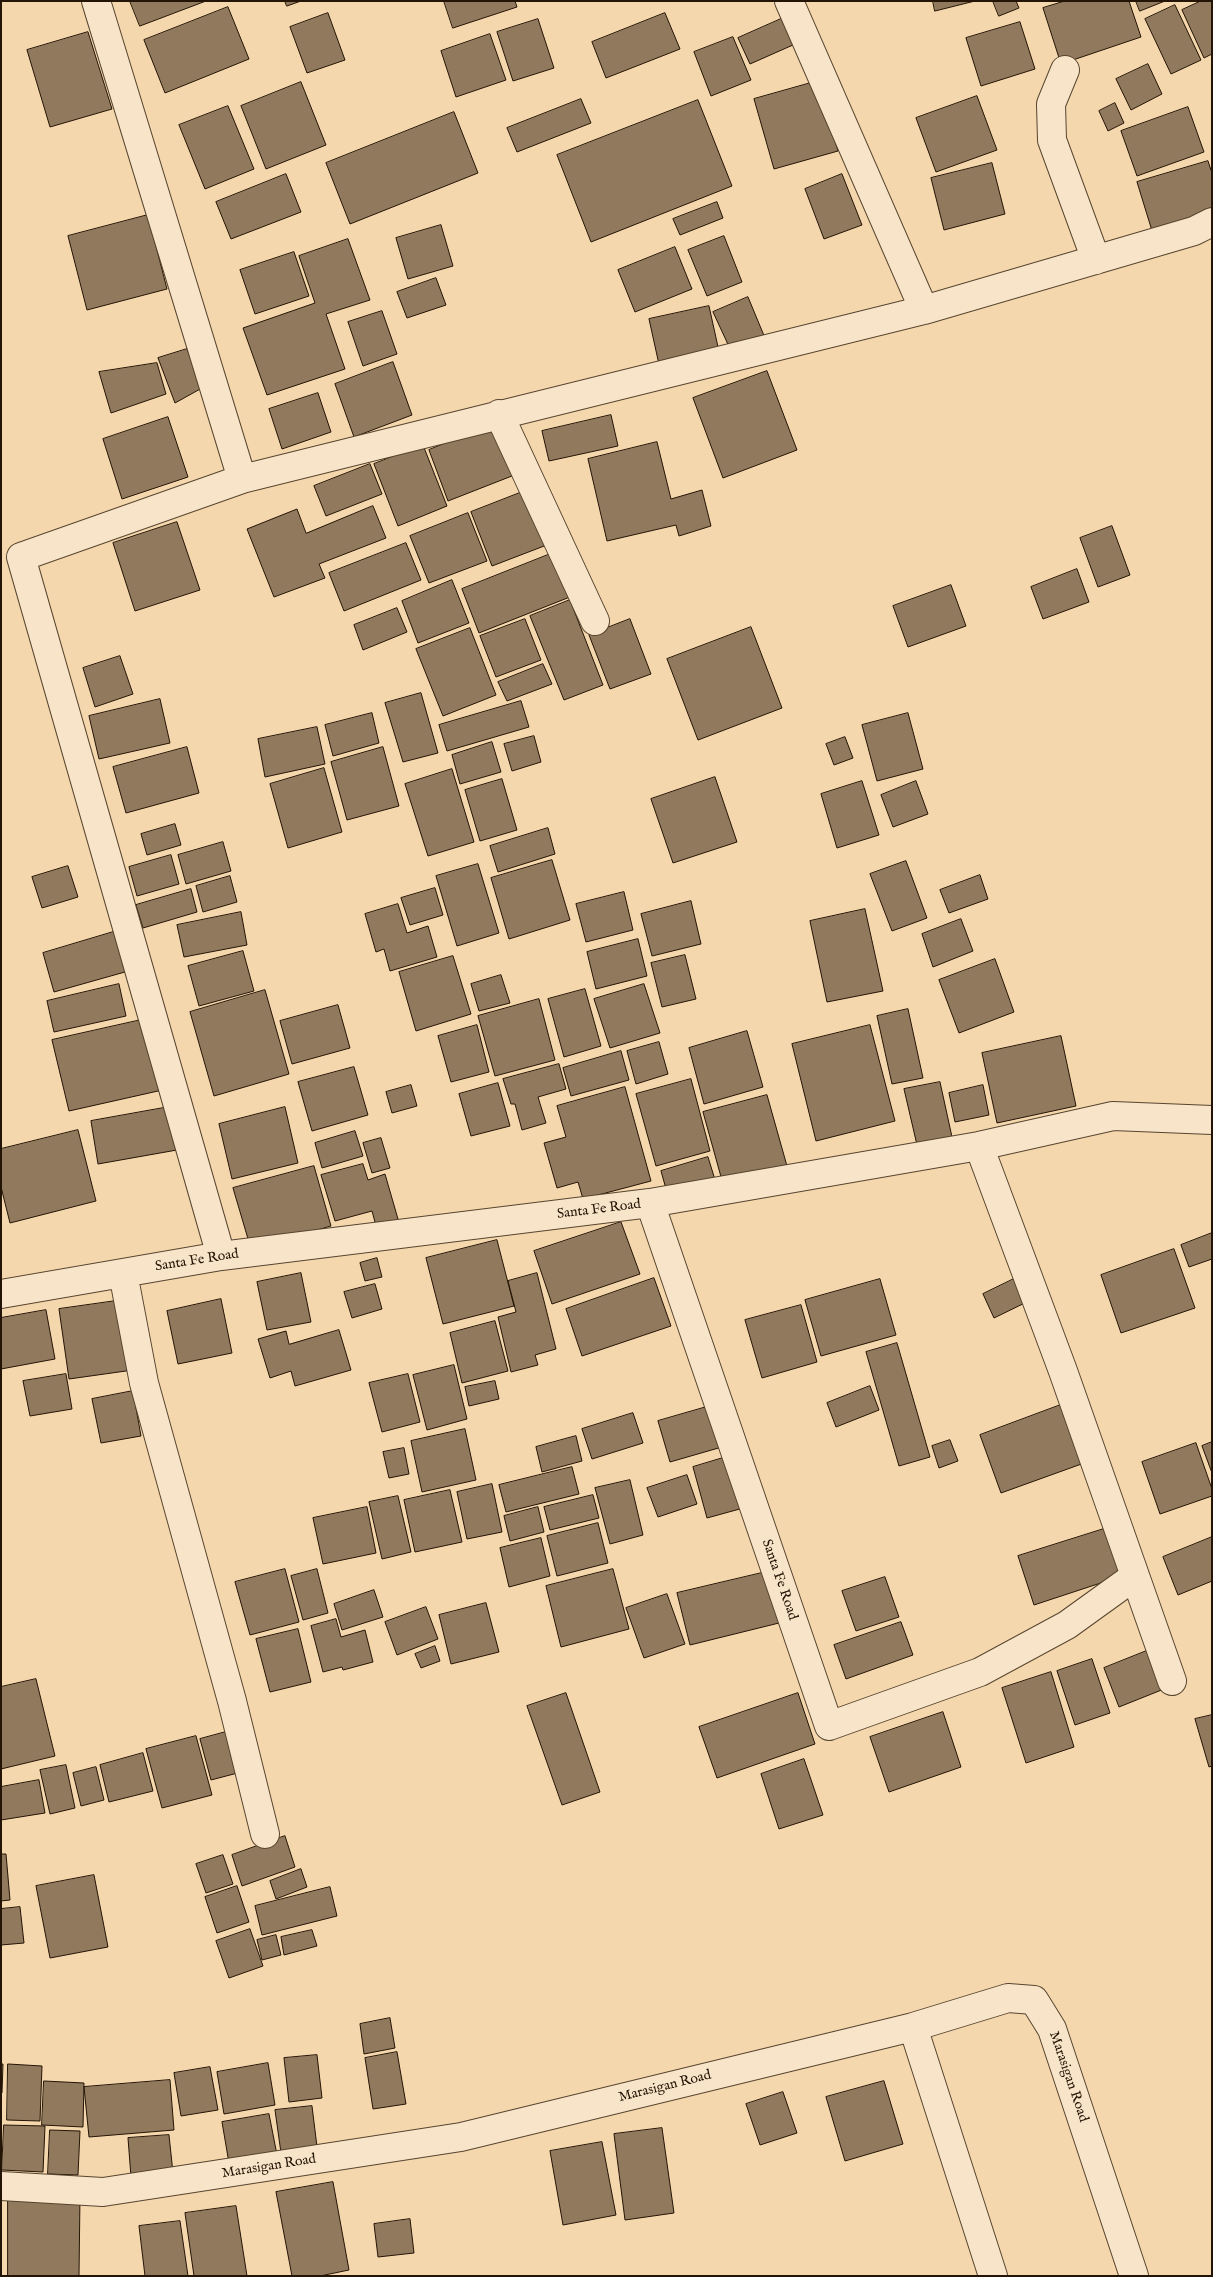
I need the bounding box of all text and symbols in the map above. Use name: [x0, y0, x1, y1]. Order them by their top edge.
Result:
street label: Santa Fe Road: [556, 1197, 642, 1223]
street label: Santa Fe Road: [154, 1246, 240, 1276]
street label: Santa Fe Road: [757, 1537, 801, 1623]
street label: Marasigan Road: [1045, 2029, 1091, 2125]
street label: Marasigan Road: [617, 2067, 713, 2107]
street label: Marasigan Road: [221, 2151, 317, 2183]

